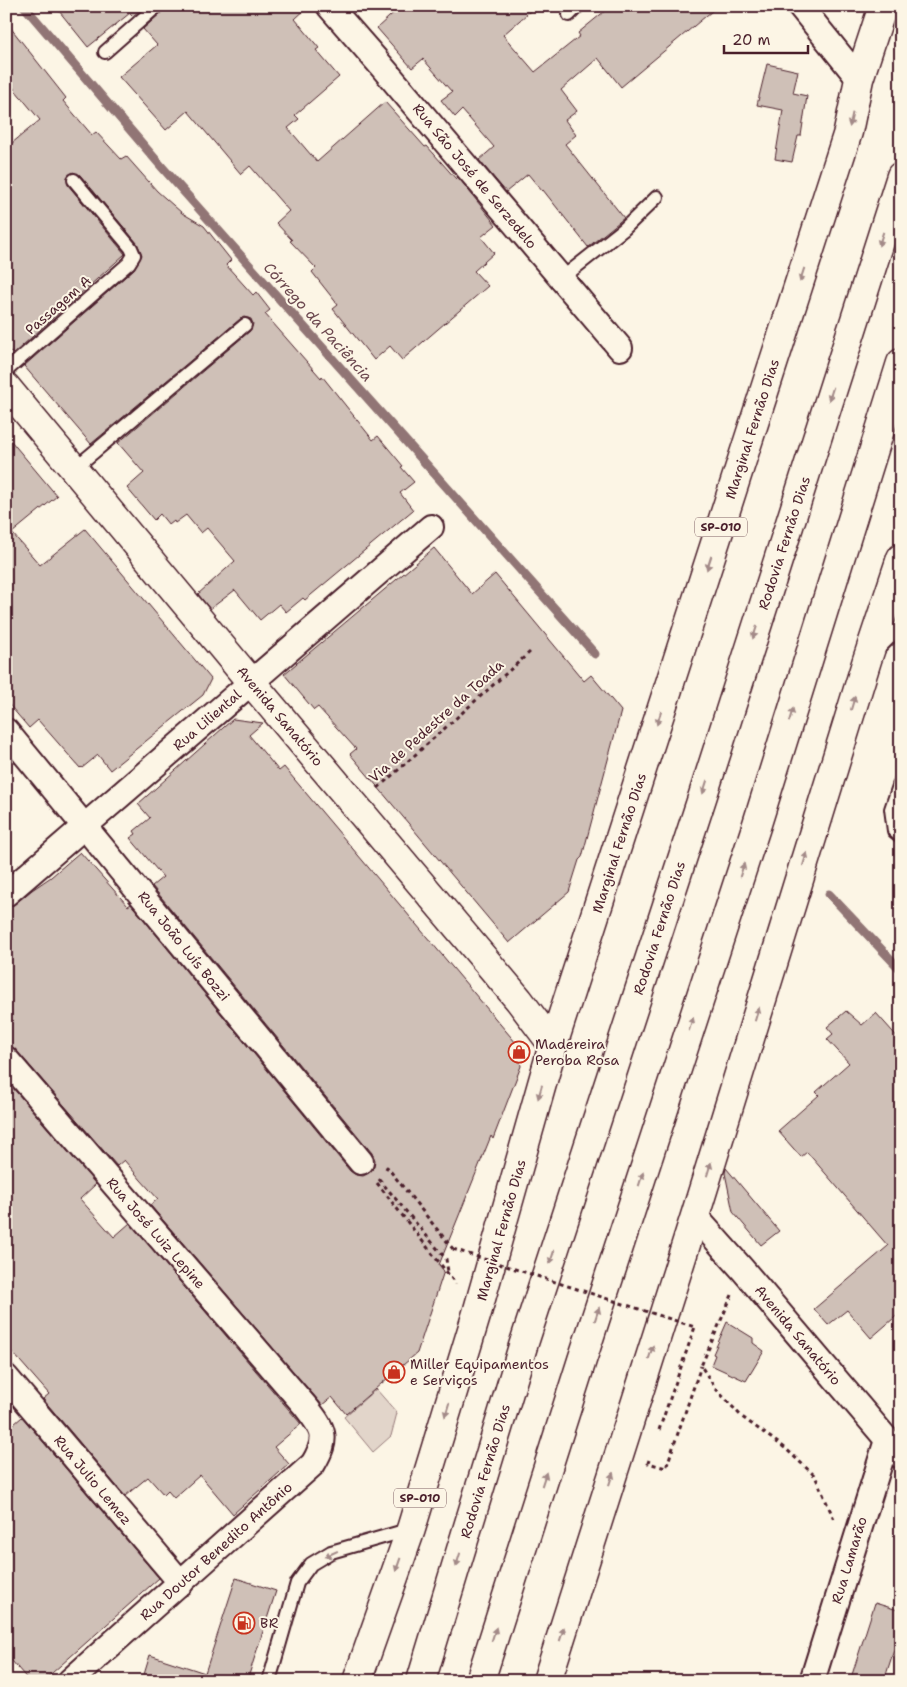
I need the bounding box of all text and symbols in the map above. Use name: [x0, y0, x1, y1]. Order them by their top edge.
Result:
scale bar: [724, 22, 808, 54]
text: 20 m: [732, 30, 771, 50]
street label: Rua São José de Serzedelo: [409, 100, 541, 252]
one-way arrow: [846, 113, 854, 129]
one-way arrow: [876, 232, 884, 247]
water label: Córrego da Paciência: [259, 258, 377, 386]
one-way arrow: [798, 268, 805, 283]
street label: Passagem A: [21, 272, 95, 338]
street label: Marginal Fernão Dias: [721, 357, 783, 501]
one-way arrow: [827, 387, 834, 402]
street label: Rodovia Fernão Dias: [754, 474, 814, 612]
road number: SP-010: [695, 518, 747, 536]
one-way arrow: [705, 556, 713, 571]
one-way arrow: [750, 625, 758, 640]
street label: Via de Pedestre da Toada: [365, 656, 507, 786]
street label: Avenida Sanatório: [233, 662, 327, 770]
street label: Rua Liliental: [169, 685, 245, 755]
one-way arrow: [850, 696, 858, 711]
one-way arrow: [787, 707, 795, 722]
one-way arrow: [655, 710, 662, 725]
street label: Marginal Fernão Dias: [588, 771, 650, 915]
one-way arrow: [701, 780, 709, 795]
one-way arrow: [802, 851, 810, 866]
street label: Rodovia Fernão Dias: [629, 859, 689, 997]
one-way arrow: [739, 862, 746, 877]
street label: Rua João Luís Bozzi: [134, 887, 234, 1005]
one-way arrow: [754, 1006, 762, 1021]
one-way arrow: [688, 1017, 696, 1032]
place label: Madereira Peroba Rosa: [535, 1035, 619, 1069]
shop icon: Madereira Peroba Rosa: [507, 1040, 531, 1064]
one-way arrow: [536, 1085, 544, 1100]
street label: Marginal Fernão Dias: [472, 1157, 530, 1303]
one-way arrow: [706, 1162, 714, 1177]
one-way arrow: [638, 1171, 645, 1186]
street label: Rua José Luiz Lepine: [103, 1174, 209, 1292]
one-way arrow: [548, 1250, 555, 1265]
street label: Avenida Sanatório: [751, 1281, 845, 1389]
one-way arrow: [593, 1306, 601, 1321]
one-way arrow: [648, 1344, 656, 1359]
place label: Miller Equipamentos e Serviços: [410, 1355, 549, 1389]
shop icon: Miller Equipamentos e Serviços: [382, 1360, 406, 1384]
street label: Rodovia Fernão Dias: [456, 1402, 514, 1540]
one-way arrow: [443, 1403, 451, 1418]
street label: Rua Julio Lemez: [50, 1431, 136, 1529]
one-way arrow: [540, 1472, 548, 1487]
one-way arrow: [608, 1472, 615, 1487]
street label: Rua Doutor Benedito Antônio: [136, 1478, 296, 1624]
road number: SP-010: [394, 1489, 446, 1508]
street label: Rua Lamarão: [827, 1514, 871, 1606]
one-way arrow: [324, 1550, 338, 1558]
one-way arrow: [453, 1552, 461, 1567]
one-way arrow: [394, 1558, 402, 1573]
fuel station icon: BR: [232, 1611, 256, 1635]
place label: BR: [260, 1614, 279, 1632]
one-way arrow: [491, 1627, 499, 1642]
one-way arrow: [559, 1627, 566, 1642]

